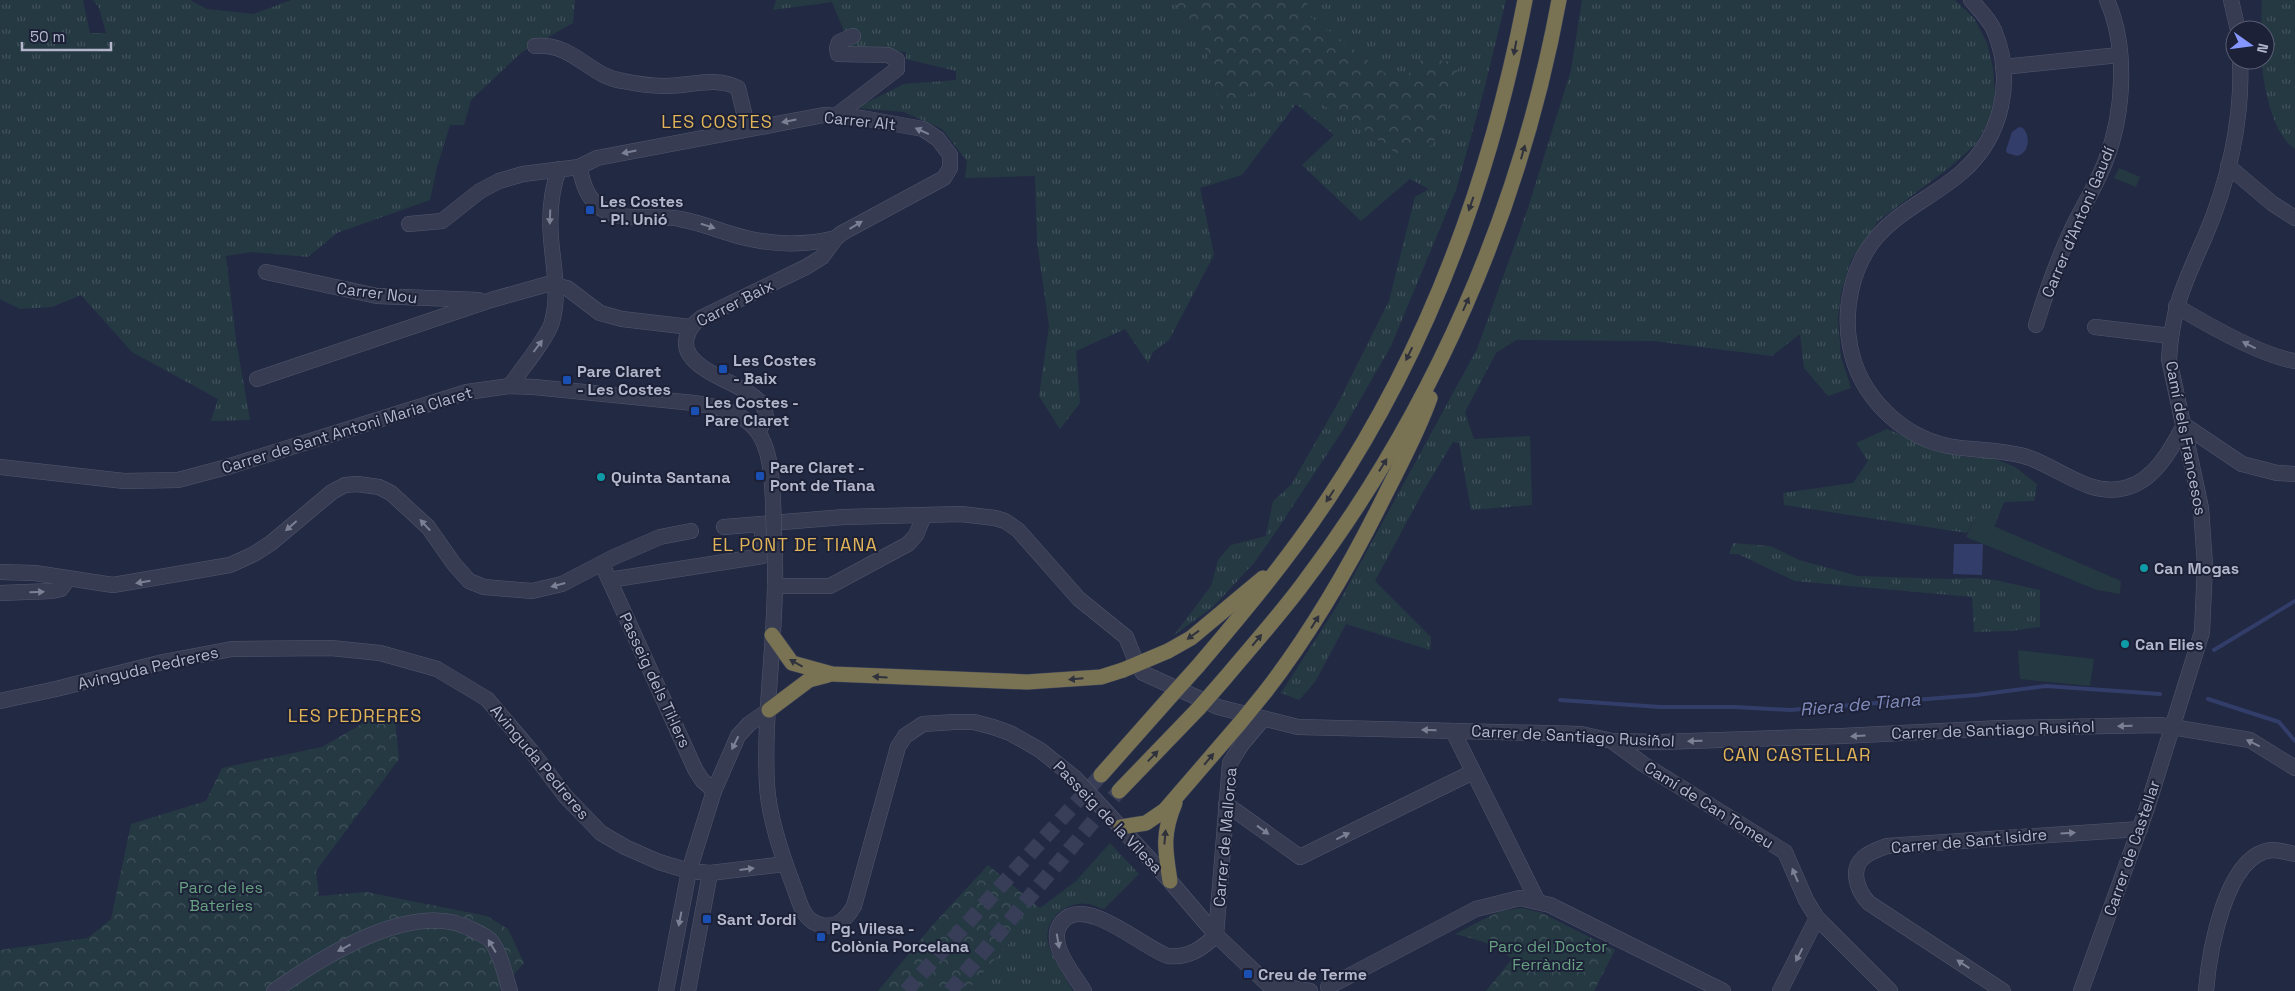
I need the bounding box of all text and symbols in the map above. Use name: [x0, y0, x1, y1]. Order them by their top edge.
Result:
scale bar: [22, 20, 111, 52]
north arrow: [2225, 20, 2275, 70]
text: 50 m: [30, 27, 65, 46]
one-way arrow: [1511, 40, 1519, 56]
text: N: [2253, 41, 2272, 55]
street label: Carrer Alt: [823, 107, 897, 135]
district label: LES COSTES: [661, 110, 773, 133]
one-way arrow: [781, 118, 797, 126]
one-way arrow: [915, 126, 929, 134]
street label: Carrer d'Antoni Gaudí: [2037, 143, 2119, 301]
one-way arrow: [1519, 145, 1527, 160]
one-way arrow: [621, 148, 637, 156]
place label: Les Costes - Pl. Unió: [600, 191, 683, 230]
one-way arrow: [1467, 197, 1475, 212]
marker: Les Costes - Pl. Unió: [584, 204, 596, 216]
one-way arrow: [546, 209, 554, 225]
one-way arrow: [849, 220, 862, 229]
one-way arrow: [700, 223, 715, 231]
street label: Carrer Baix: [693, 275, 777, 331]
street label: Carrer Nou: [335, 278, 419, 308]
one-way arrow: [1463, 297, 1471, 311]
one-way arrow: [532, 340, 543, 353]
one-way arrow: [2242, 341, 2256, 349]
one-way arrow: [1405, 347, 1413, 361]
place label: Les Costes - Baix: [733, 350, 816, 389]
street label: Camí dels Francesos: [2161, 359, 2211, 517]
place label: Pare Claret - Les Costes: [577, 361, 671, 400]
marker: Les Costes - Baix: [717, 363, 729, 375]
marker: Pare Claret - Les Costes: [561, 374, 573, 386]
street label: Carrer de Sant Antoni Maria Claret: [219, 382, 475, 478]
place label: Les Costes - Pare Claret: [705, 392, 799, 431]
marker: Les Costes - Pare Claret: [689, 405, 701, 417]
place label: Pare Claret - Pont de Tiana: [770, 457, 875, 496]
one-way arrow: [1378, 459, 1387, 472]
place label: Quinta Santana: [611, 467, 730, 488]
marker: Pare Claret - Pont de Tiana: [754, 470, 766, 482]
marker: Quinta Santana: [595, 471, 607, 483]
one-way arrow: [1325, 489, 1334, 502]
one-way arrow: [419, 519, 431, 531]
one-way arrow: [286, 520, 298, 532]
district label: EL PONT DE TIANA: [712, 533, 878, 556]
place label: Can Mogas: [2154, 558, 2239, 579]
marker: Can Mogas: [2138, 562, 2150, 574]
one-way arrow: [134, 578, 150, 586]
one-way arrow: [550, 581, 565, 589]
one-way arrow: [29, 587, 45, 595]
street label: Passeig dels Til·lers: [614, 609, 696, 751]
one-way arrow: [1310, 616, 1320, 629]
one-way arrow: [1186, 630, 1200, 640]
one-way arrow: [1252, 633, 1263, 646]
place label: Can Elies: [2135, 634, 2203, 655]
marker: Can Elies: [2119, 638, 2131, 650]
street label: Avinguda Pedreres: [76, 642, 220, 694]
one-way arrow: [789, 659, 804, 667]
one-way arrow: [872, 672, 888, 680]
one-way arrow: [1068, 676, 1084, 684]
water label: Riera de Tiana: [1799, 687, 1922, 721]
street label: Avinguda Pedreres: [486, 700, 594, 824]
district label: LES PEDRERES: [288, 704, 422, 727]
street label: Carrer de Santiago Rusiñol: [1891, 716, 2095, 744]
street label: Carrer de Santiago Rusiñol: [1471, 720, 1675, 752]
one-way arrow: [2117, 722, 2133, 730]
one-way arrow: [1420, 726, 1436, 734]
one-way arrow: [1849, 732, 1865, 740]
one-way arrow: [731, 736, 739, 751]
one-way arrow: [1687, 737, 1703, 745]
one-way arrow: [2246, 739, 2261, 747]
district label: CAN CASTELLAR: [1723, 743, 1871, 766]
one-way arrow: [1147, 750, 1159, 762]
one-way arrow: [1204, 753, 1215, 766]
street label: Passeig de la Vilesa: [1049, 756, 1167, 878]
street label: Camí de Can Tomeu: [1640, 757, 1778, 853]
street label: Carrer de Mallorca: [1208, 766, 1242, 908]
street label: Carrer de Castellar: [2099, 777, 2165, 919]
street label: Carrer de Sant Isidre: [1890, 824, 2048, 858]
one-way arrow: [1256, 825, 1269, 836]
one-way arrow: [2061, 828, 2077, 836]
one-way arrow: [1161, 829, 1169, 845]
one-way arrow: [1336, 832, 1351, 840]
one-way arrow: [740, 865, 756, 873]
one-way arrow: [1791, 868, 1799, 882]
park label: Parc de les Bateries: [179, 877, 263, 916]
place label: Sant Jordi: [717, 909, 796, 930]
one-way arrow: [676, 912, 684, 927]
marker: Sant Jordi: [701, 913, 713, 925]
place label: Pg. Vilesa - Colònia Porcelana: [831, 918, 969, 957]
marker: Pg. Vilesa - Colònia Porcelana: [815, 931, 827, 943]
one-way arrow: [1055, 934, 1063, 950]
park label: Parc del Doctor Ferràndiz: [1489, 936, 1607, 975]
one-way arrow: [488, 939, 497, 953]
one-way arrow: [337, 944, 350, 953]
one-way arrow: [1795, 948, 1803, 962]
one-way arrow: [1956, 960, 1969, 969]
place label: Creu de Terme: [1258, 964, 1367, 985]
marker: Creu de Terme: [1242, 968, 1254, 980]

